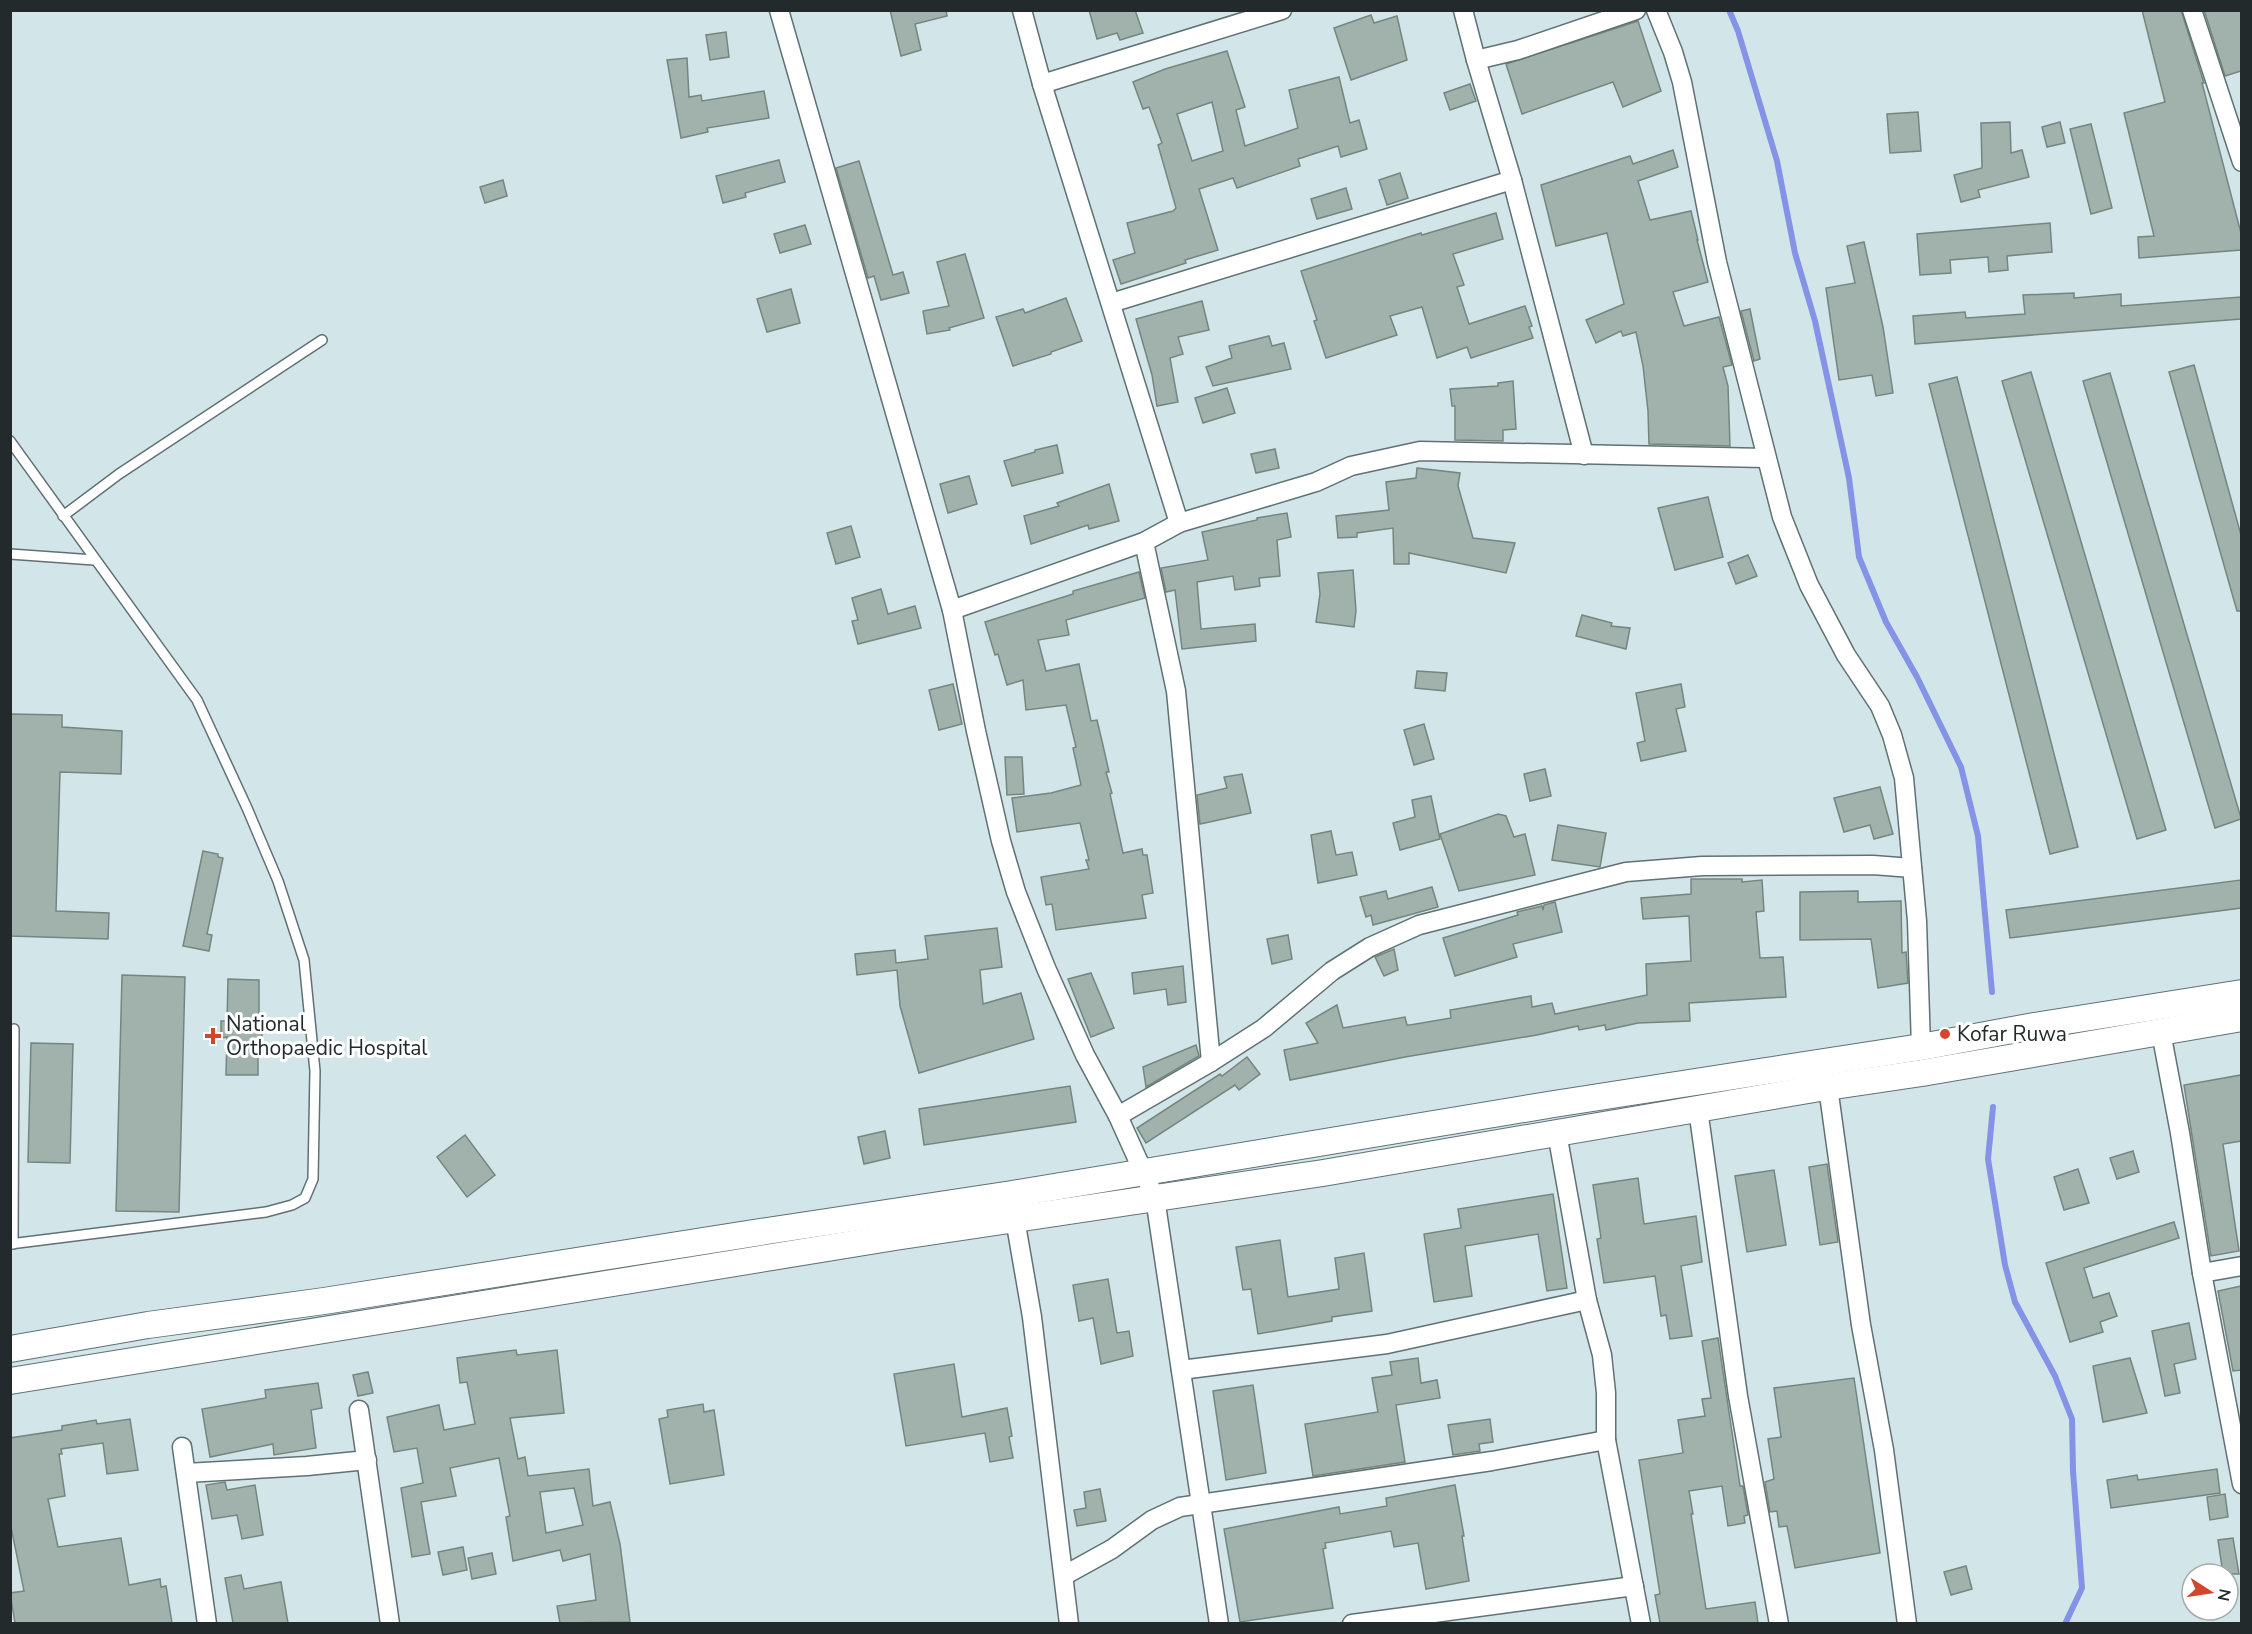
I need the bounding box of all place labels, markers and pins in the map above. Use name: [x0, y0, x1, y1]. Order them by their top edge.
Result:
place label: National Orthopaedic Hospital: [226, 1010, 428, 1062]
place label: Kofar Ruwa: [1957, 1020, 2067, 1048]
marker: National Orthopaedic Hospital: [204, 1027, 222, 1045]
marker: Kofar Ruwa: [1938, 1027, 1952, 1041]

